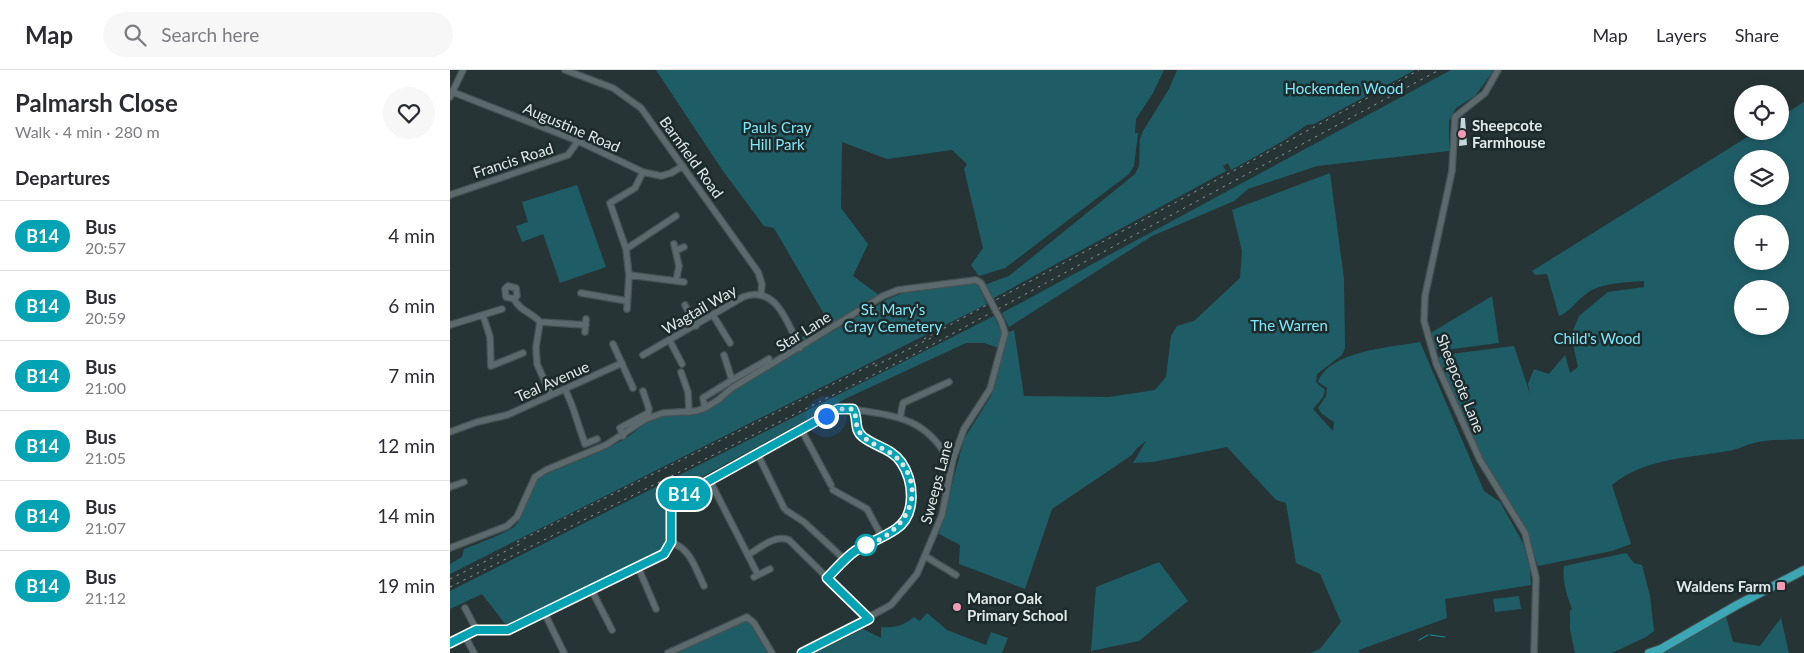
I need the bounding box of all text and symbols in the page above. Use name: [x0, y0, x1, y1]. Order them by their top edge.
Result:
search box: [103, 12, 453, 57]
text: Map: [25, 20, 73, 49]
icon: search: [121, 21, 149, 49]
text: Search here: [161, 23, 259, 46]
text: Map: [1592, 24, 1628, 46]
text: Layers: [1656, 24, 1707, 46]
text: Share: [1735, 24, 1779, 46]
park label: Hockenden Wood: [1285, 79, 1403, 97]
map controls: [1734, 85, 1789, 335]
button: locate: [1734, 85, 1789, 140]
button: heart: [383, 87, 435, 139]
text: Palmarsh Close: [15, 88, 178, 117]
street label: Augustine Road: [521, 98, 623, 156]
street label: Barnfield Road: [656, 113, 728, 201]
place label: Sheepcote Farmhouse: [1472, 116, 1545, 151]
park label: Pauls Cray Hill Park: [743, 118, 812, 153]
text: Walk · 4 min · 280 m: [15, 122, 160, 141]
marker: Sheepcote Farmhouse: [1456, 128, 1468, 140]
street label: Francis Road: [471, 139, 555, 181]
button: layers: [1734, 150, 1789, 205]
text: Departures: [15, 166, 110, 189]
text: Bus: [85, 215, 116, 238]
button: +: [1734, 215, 1789, 270]
text: 4 min: [388, 224, 435, 247]
text: B14: [26, 225, 59, 247]
text: 20:57: [85, 238, 126, 257]
street label: Wagtail Way: [658, 280, 740, 338]
button: −: [1734, 280, 1789, 335]
text: Bus: [85, 285, 116, 308]
text: 6 min: [388, 294, 435, 317]
text: B14: [26, 295, 59, 317]
park label: St. Mary's Cray Cemetery: [844, 300, 942, 335]
street label: Star Lane: [772, 307, 834, 355]
text: 20:59: [85, 308, 126, 327]
park label: The Warren: [1250, 316, 1328, 334]
park label: Child's Wood: [1553, 329, 1641, 347]
street label: Sheepcote Lane: [1433, 331, 1489, 435]
text: Bus: [85, 355, 116, 378]
street label: Teal Avenue: [512, 357, 592, 405]
text: 7 min: [388, 364, 435, 387]
text: B14: [26, 365, 59, 387]
text: 21:00: [85, 378, 126, 397]
your location: [814, 404, 839, 429]
text: Bus: [85, 425, 116, 448]
text: 12 min: [377, 434, 435, 457]
text: B14: [26, 435, 59, 457]
street label: Sweeps Lane: [916, 438, 956, 526]
text: 21:05: [85, 448, 126, 467]
line badge: B14: [655, 478, 713, 510]
text: B14: [668, 483, 700, 505]
text: Bus: [85, 495, 116, 518]
text: 14 min: [377, 504, 435, 527]
text: B14: [26, 505, 59, 527]
text: 21:07: [85, 518, 126, 537]
unlabelled marker: [855, 534, 877, 556]
text: Bus: [85, 565, 116, 588]
text: 19 min: [377, 574, 435, 597]
text: B14: [26, 575, 59, 597]
place label: Waldens Farm: [1676, 577, 1771, 595]
marker: Waldens Farm: [1775, 580, 1787, 592]
text: 21:12: [85, 588, 126, 607]
place label: Manor Oak Primary School: [967, 589, 1067, 624]
marker: Manor Oak Primary School: [951, 601, 963, 613]

